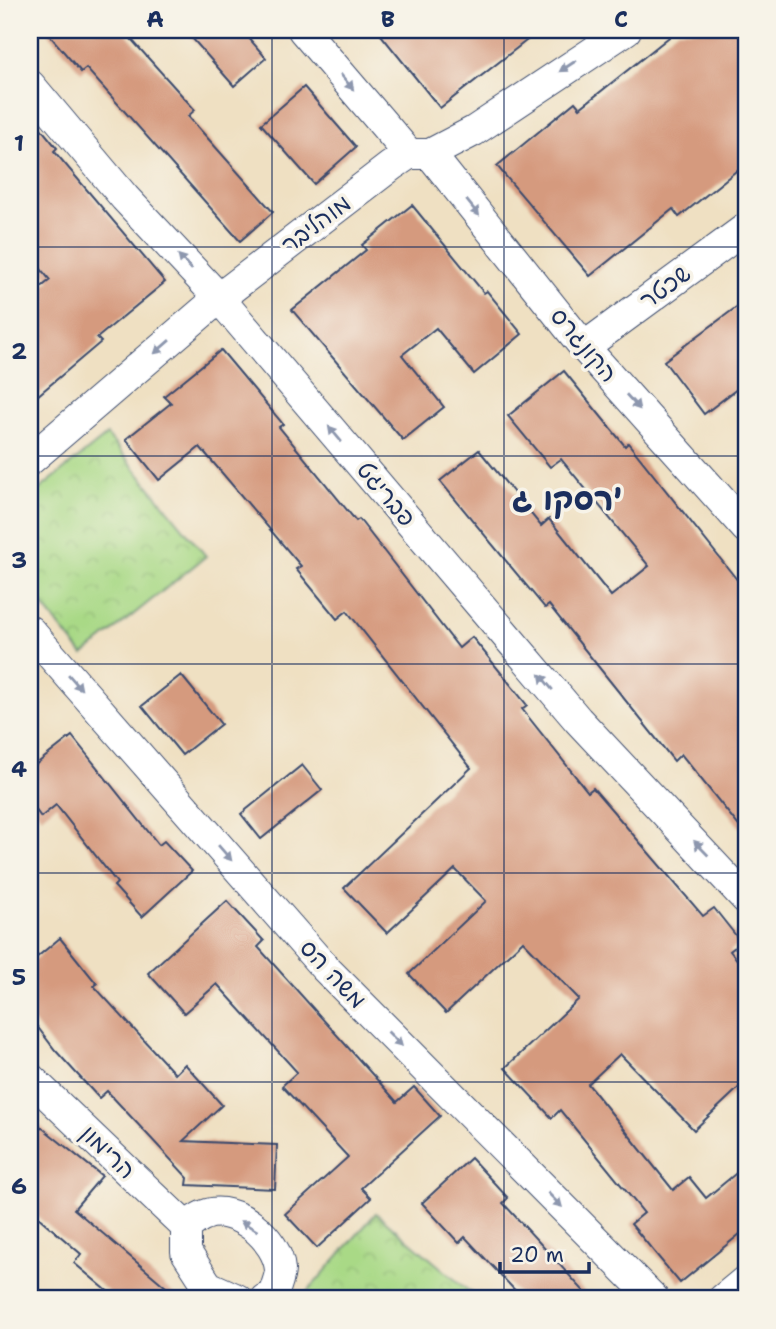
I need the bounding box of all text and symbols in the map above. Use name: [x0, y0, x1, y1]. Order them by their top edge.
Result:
text: A: [146, 4, 164, 34]
text: B: [381, 4, 395, 34]
text: C: [614, 4, 628, 34]
one-way arrow: [559, 60, 578, 73]
one-way arrow: [339, 73, 354, 90]
text: 1: [14, 128, 24, 158]
street label: מוהליבר: [275, 187, 357, 261]
one-way arrow: [465, 199, 480, 216]
one-way arrow: [178, 254, 194, 271]
street label: שכטר: [633, 257, 697, 316]
street label: הקונגרס: [543, 301, 625, 389]
text: 2: [11, 336, 27, 366]
one-way arrow: [154, 339, 171, 354]
one-way arrow: [625, 393, 641, 410]
one-way arrow: [327, 425, 343, 443]
street label: פבריגט: [349, 455, 423, 533]
district label: רסקו ג': [512, 477, 622, 520]
text: 3: [11, 545, 27, 575]
one-way arrow: [67, 673, 83, 691]
one-way arrow: [539, 673, 554, 690]
text: 4: [11, 754, 27, 784]
one-way arrow: [692, 840, 709, 857]
one-way arrow: [217, 845, 232, 862]
street label: משה הס: [293, 932, 373, 1016]
text: 5: [12, 962, 26, 992]
one-way arrow: [386, 1030, 403, 1046]
street label: הרימון: [74, 1118, 142, 1186]
text: 6: [11, 1171, 27, 1201]
one-way arrow: [547, 1191, 563, 1208]
one-way arrow: [239, 1220, 258, 1232]
scale bar: [500, 1231, 589, 1275]
text: 20 m: [510, 1241, 564, 1269]

